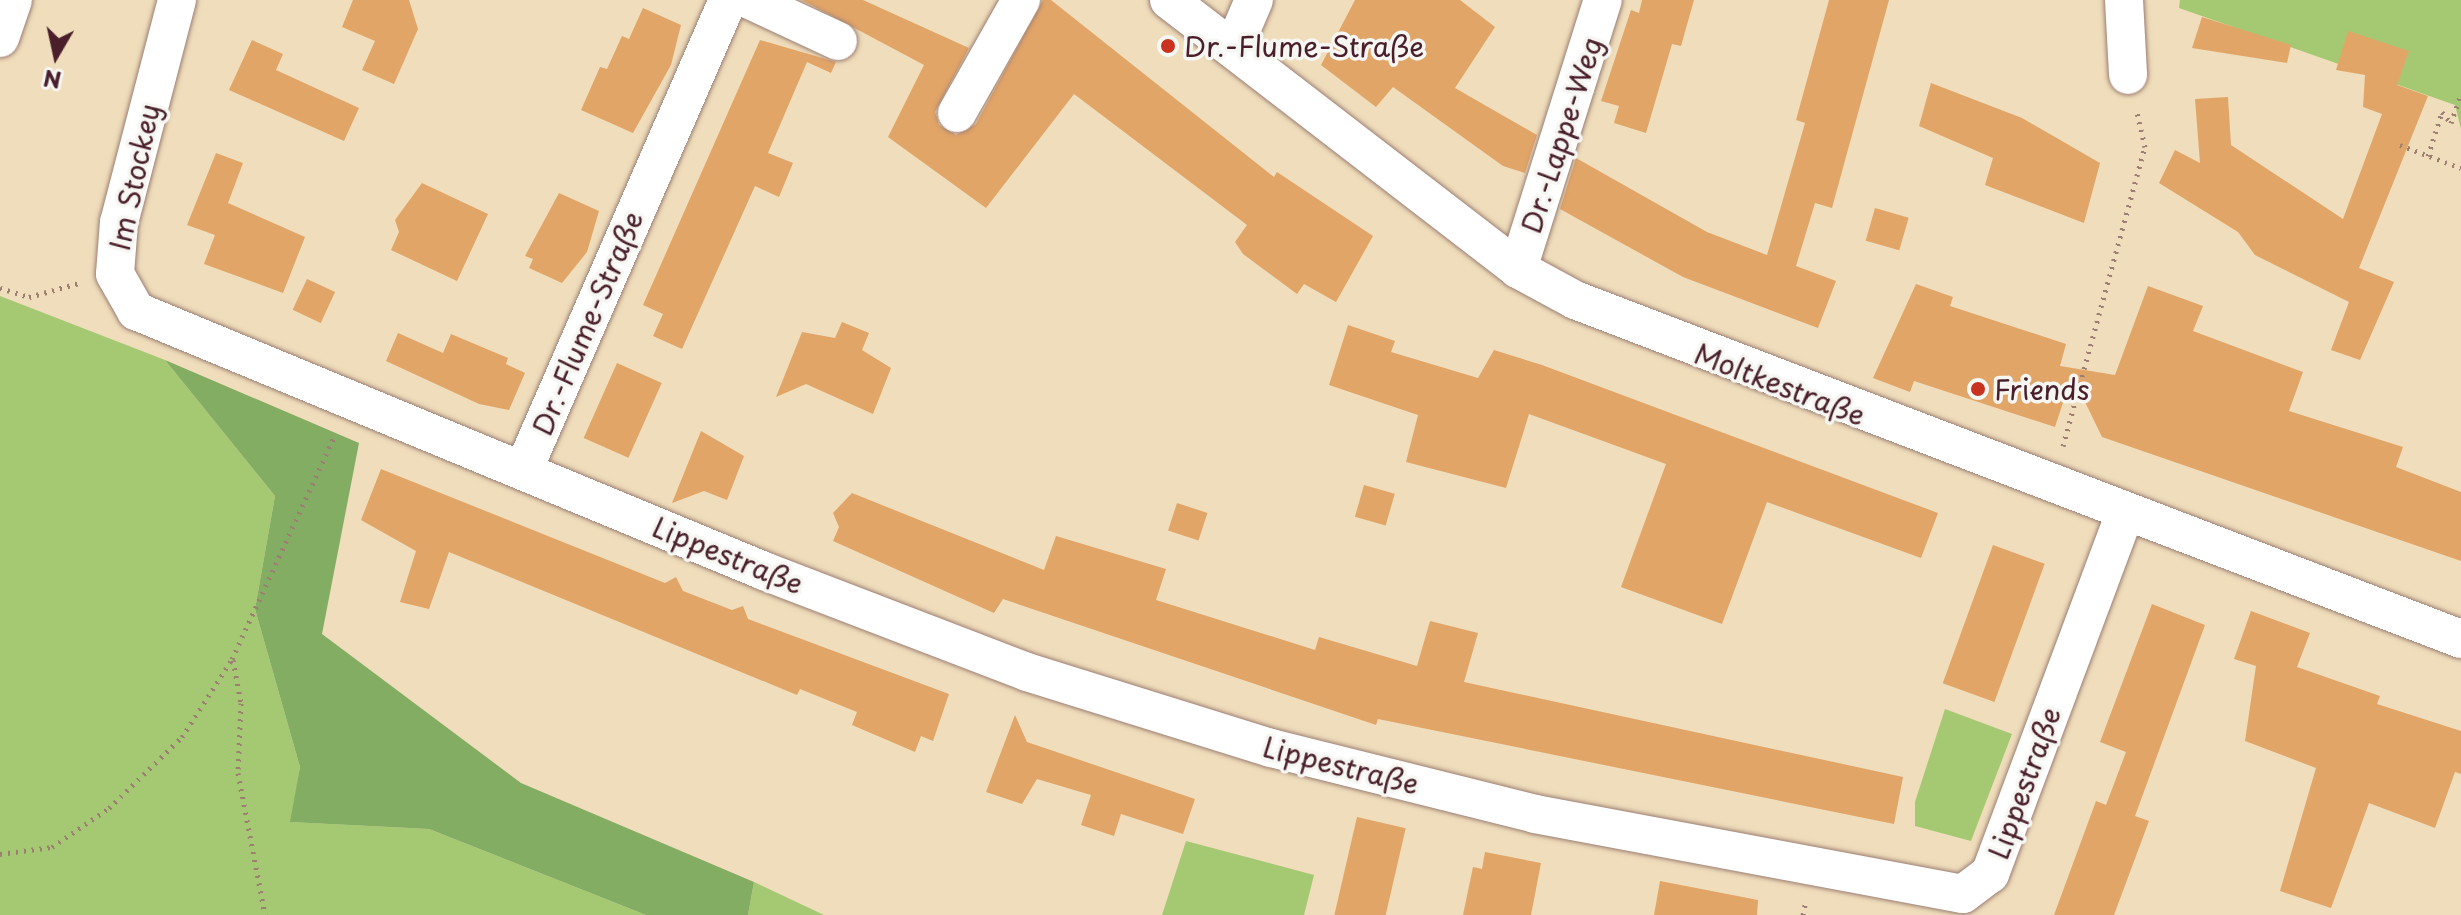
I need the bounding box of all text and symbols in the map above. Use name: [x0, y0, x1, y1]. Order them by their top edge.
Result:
north arrow: [16, 16, 96, 96]
place label: Dr.-Flume-Straße: [1184, 29, 1424, 63]
street label: Dr.-Lappe-Weg: [1513, 33, 1609, 237]
marker: Dr.-Flume-Straße: [1159, 37, 1177, 55]
text: N: [41, 63, 63, 98]
street label: Im Stockey: [102, 100, 166, 254]
street label: Dr.-Flume-Straße: [525, 206, 649, 440]
street label: Moltkestraße: [1690, 336, 1870, 432]
place label: Friends: [1994, 372, 2089, 406]
marker: Friends: [1969, 380, 1987, 398]
street label: Lippestraße: [648, 510, 808, 600]
street label: Lippestraße: [1981, 702, 2067, 864]
street label: Lippestraße: [1260, 729, 1422, 801]

